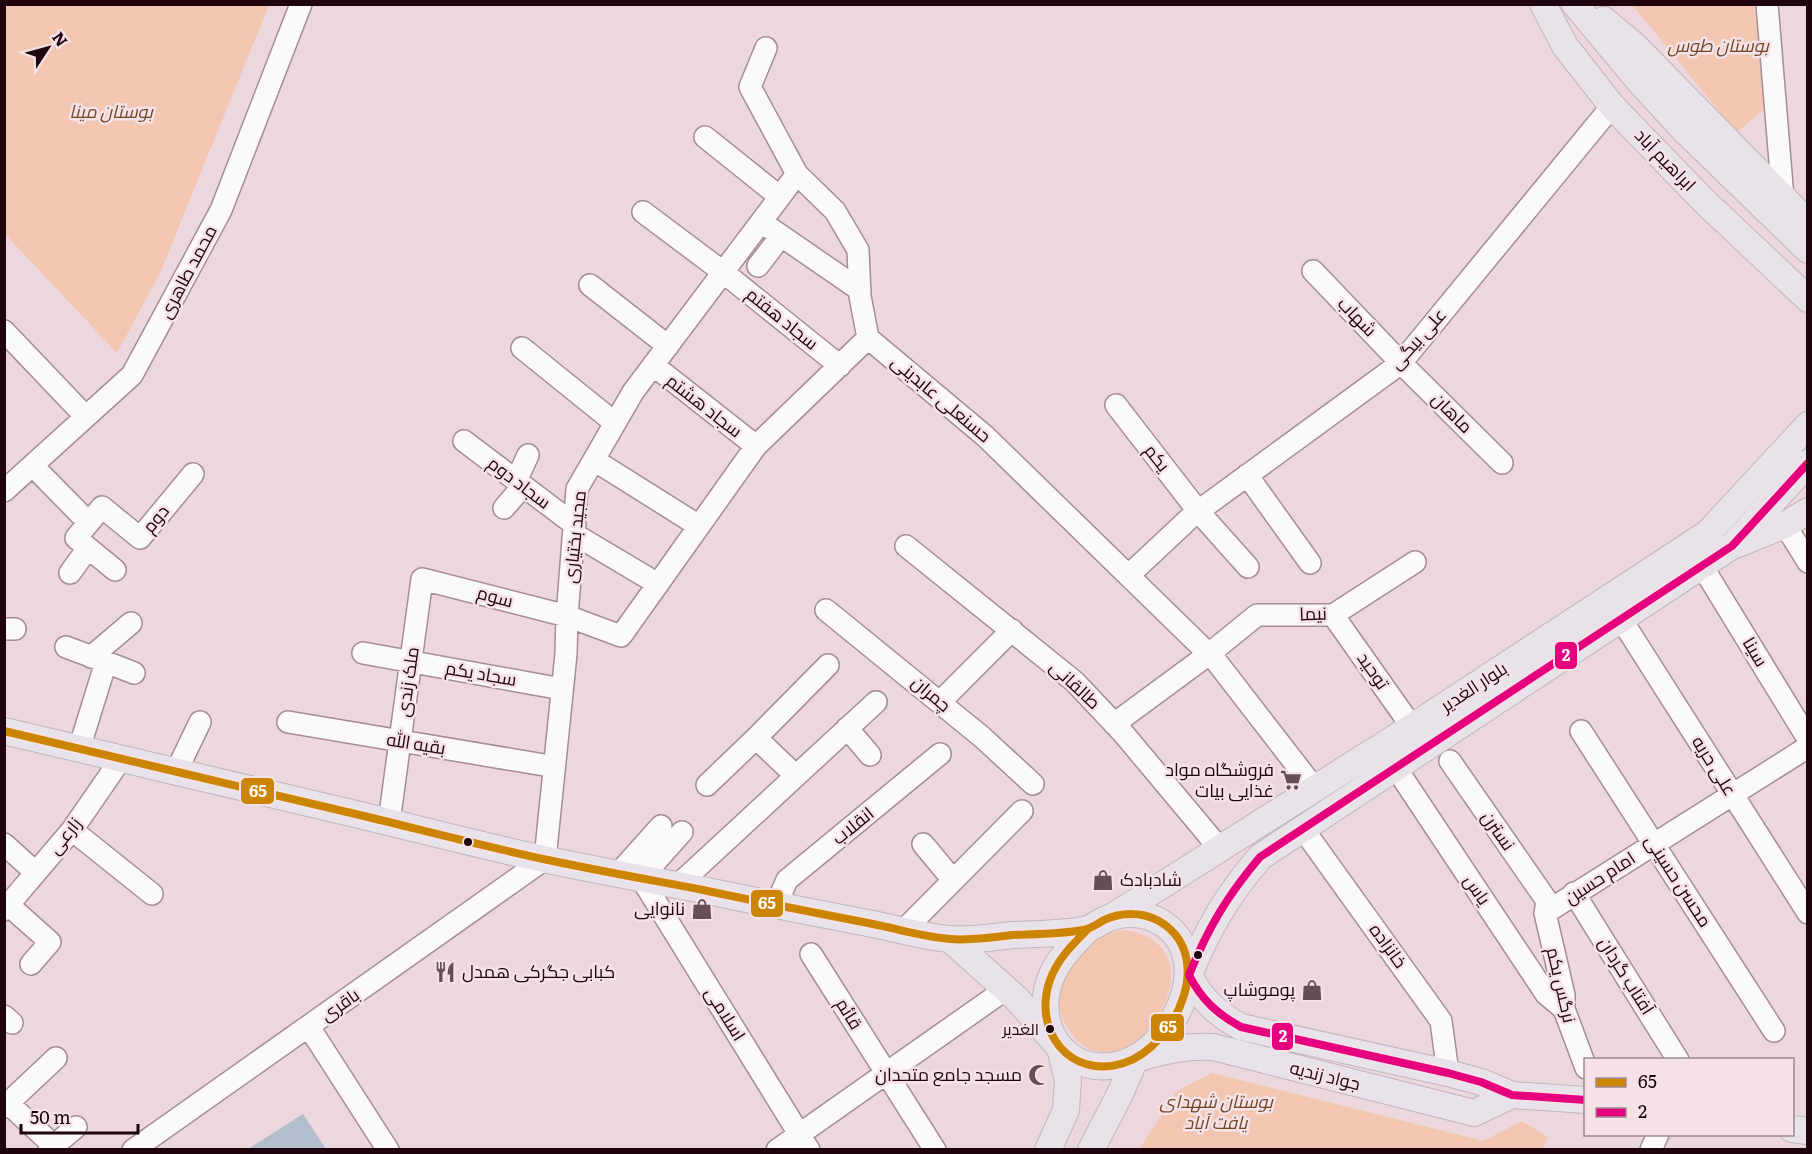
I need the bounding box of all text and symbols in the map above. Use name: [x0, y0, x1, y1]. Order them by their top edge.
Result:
north arrow: [18, 18, 78, 78]
text: N: [47, 26, 75, 51]
park label: بوستان طوس: [1667, 31, 1770, 58]
park label: بوستان مینا: [69, 97, 154, 124]
street label: ابراهیم آباد: [1629, 121, 1703, 197]
street label: محمد طاهری: [151, 220, 223, 323]
street label: سجاد هفتم: [741, 280, 825, 355]
street label: شهاب: [1332, 290, 1384, 342]
street label: علی بیگی: [1382, 301, 1452, 375]
street label: حسنعلی عابدینی: [886, 348, 998, 448]
street label: سجاد هشتم: [661, 366, 749, 443]
street label: ماهان: [1426, 385, 1480, 439]
street label: یکم: [1139, 438, 1178, 477]
street label: سجاد دوم: [483, 449, 557, 515]
street label: مجید بختیاری: [555, 489, 592, 585]
street label: دوم: [135, 498, 175, 538]
street label: سوم: [474, 578, 517, 613]
street label: نیما: [1299, 599, 1327, 626]
street label: سینا: [1737, 631, 1776, 671]
line badge: 2: [1554, 641, 1578, 670]
text: 2: [1562, 642, 1571, 666]
street label: ملک زندی: [388, 645, 425, 719]
street label: توحید: [1352, 646, 1397, 694]
street label: سجاد یکم: [444, 653, 519, 692]
street label: طالقانی: [1044, 653, 1108, 715]
street label: بلوار الغدیر: [1434, 654, 1512, 718]
street label: چمران: [906, 668, 958, 717]
street label: بقیه الله: [385, 725, 448, 761]
street label: علی حریه: [1686, 730, 1744, 800]
place label: فروشگاه مواد غذایی بیات: [1165, 755, 1274, 803]
supermarket icon: فروشگاه مواد غذایی بیات: [1279, 768, 1303, 792]
line badge: 65: [240, 777, 275, 805]
text: 65: [249, 778, 267, 802]
street label: انقلاب: [825, 799, 879, 850]
street label: نسترن: [1476, 805, 1523, 855]
street label: زارعی: [40, 811, 87, 859]
street label: محسن حسینی: [1639, 828, 1719, 932]
unlabelled marker: [462, 836, 474, 848]
street label: امام حسین: [1558, 844, 1640, 910]
place label: شادبادک: [1120, 865, 1182, 892]
shop icon: شادبادک: [1091, 868, 1115, 892]
street label: یاس: [1458, 868, 1498, 910]
line badge: 65: [750, 889, 784, 918]
text: 65: [758, 890, 776, 914]
place label: نانوایی: [634, 894, 685, 921]
shop icon: نانوایی: [690, 897, 714, 921]
street label: خانزاده: [1364, 917, 1415, 973]
street label: آفتاب گردان: [1593, 931, 1662, 1019]
street label: نرگس یکم: [1541, 944, 1584, 1025]
unlabelled marker: [1192, 949, 1204, 961]
place label: کبابی جگرکی همدل: [462, 957, 615, 984]
restaurant icon: کبابی جگرکی همدل: [433, 960, 457, 984]
place label: پوموشاپ: [1223, 975, 1295, 1002]
shop icon: پوموشاپ: [1300, 978, 1324, 1002]
street label: باقری: [314, 981, 364, 1027]
street label: اسلامی: [699, 981, 753, 1045]
street label: قائم: [830, 992, 870, 1034]
line badge: 65: [1150, 1013, 1185, 1042]
text: 65: [1159, 1014, 1177, 1038]
place label: الغدیر: [1001, 1016, 1039, 1040]
line badge: 2: [1271, 1022, 1294, 1051]
marker: الغدیر: [1044, 1023, 1056, 1035]
text: 2: [1279, 1023, 1288, 1047]
street label: جواد زندیه: [1287, 1053, 1364, 1096]
legend: [1584, 1058, 1794, 1136]
place label: مسجد جامع متحدان: [875, 1060, 1022, 1087]
mosque icon: مسجد جامع متحدان: [1027, 1063, 1051, 1087]
text: 65: [1638, 1067, 1657, 1094]
park label: بوستان شهدای یافت آباد: [1159, 1087, 1274, 1135]
scale bar: [21, 1097, 138, 1135]
text: 2: [1638, 1097, 1647, 1124]
text: 50 m: [30, 1103, 71, 1130]

